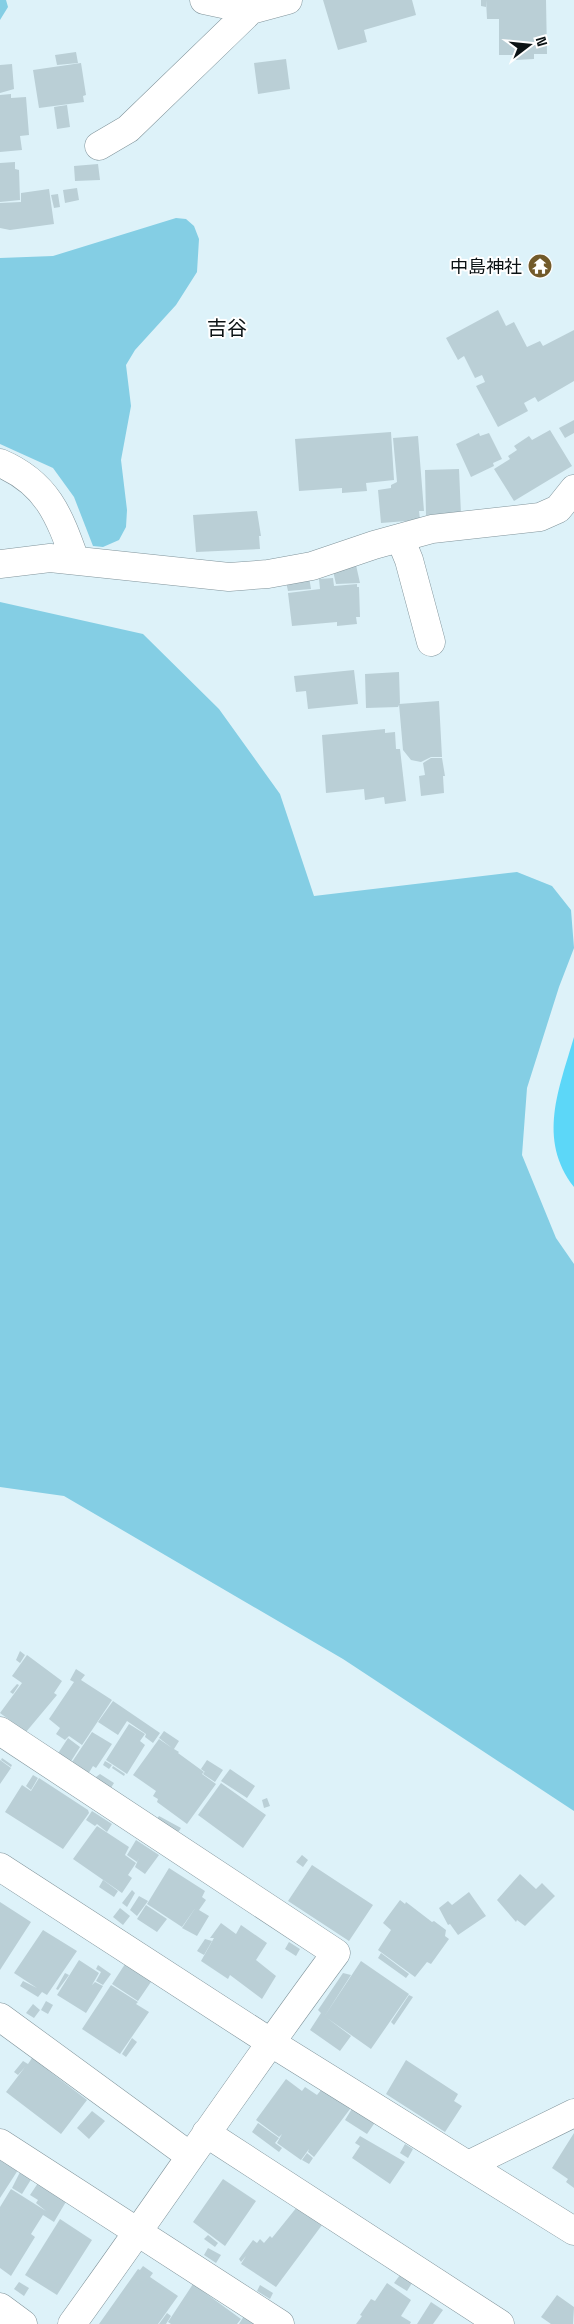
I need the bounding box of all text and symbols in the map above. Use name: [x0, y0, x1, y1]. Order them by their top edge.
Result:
north arrow: [504, 20, 554, 70]
text: N: [532, 34, 551, 48]
temple icon: 中島神社: [527, 253, 553, 279]
place label: 中島神社: [450, 255, 522, 278]
district label: 吉谷: [207, 315, 247, 341]

